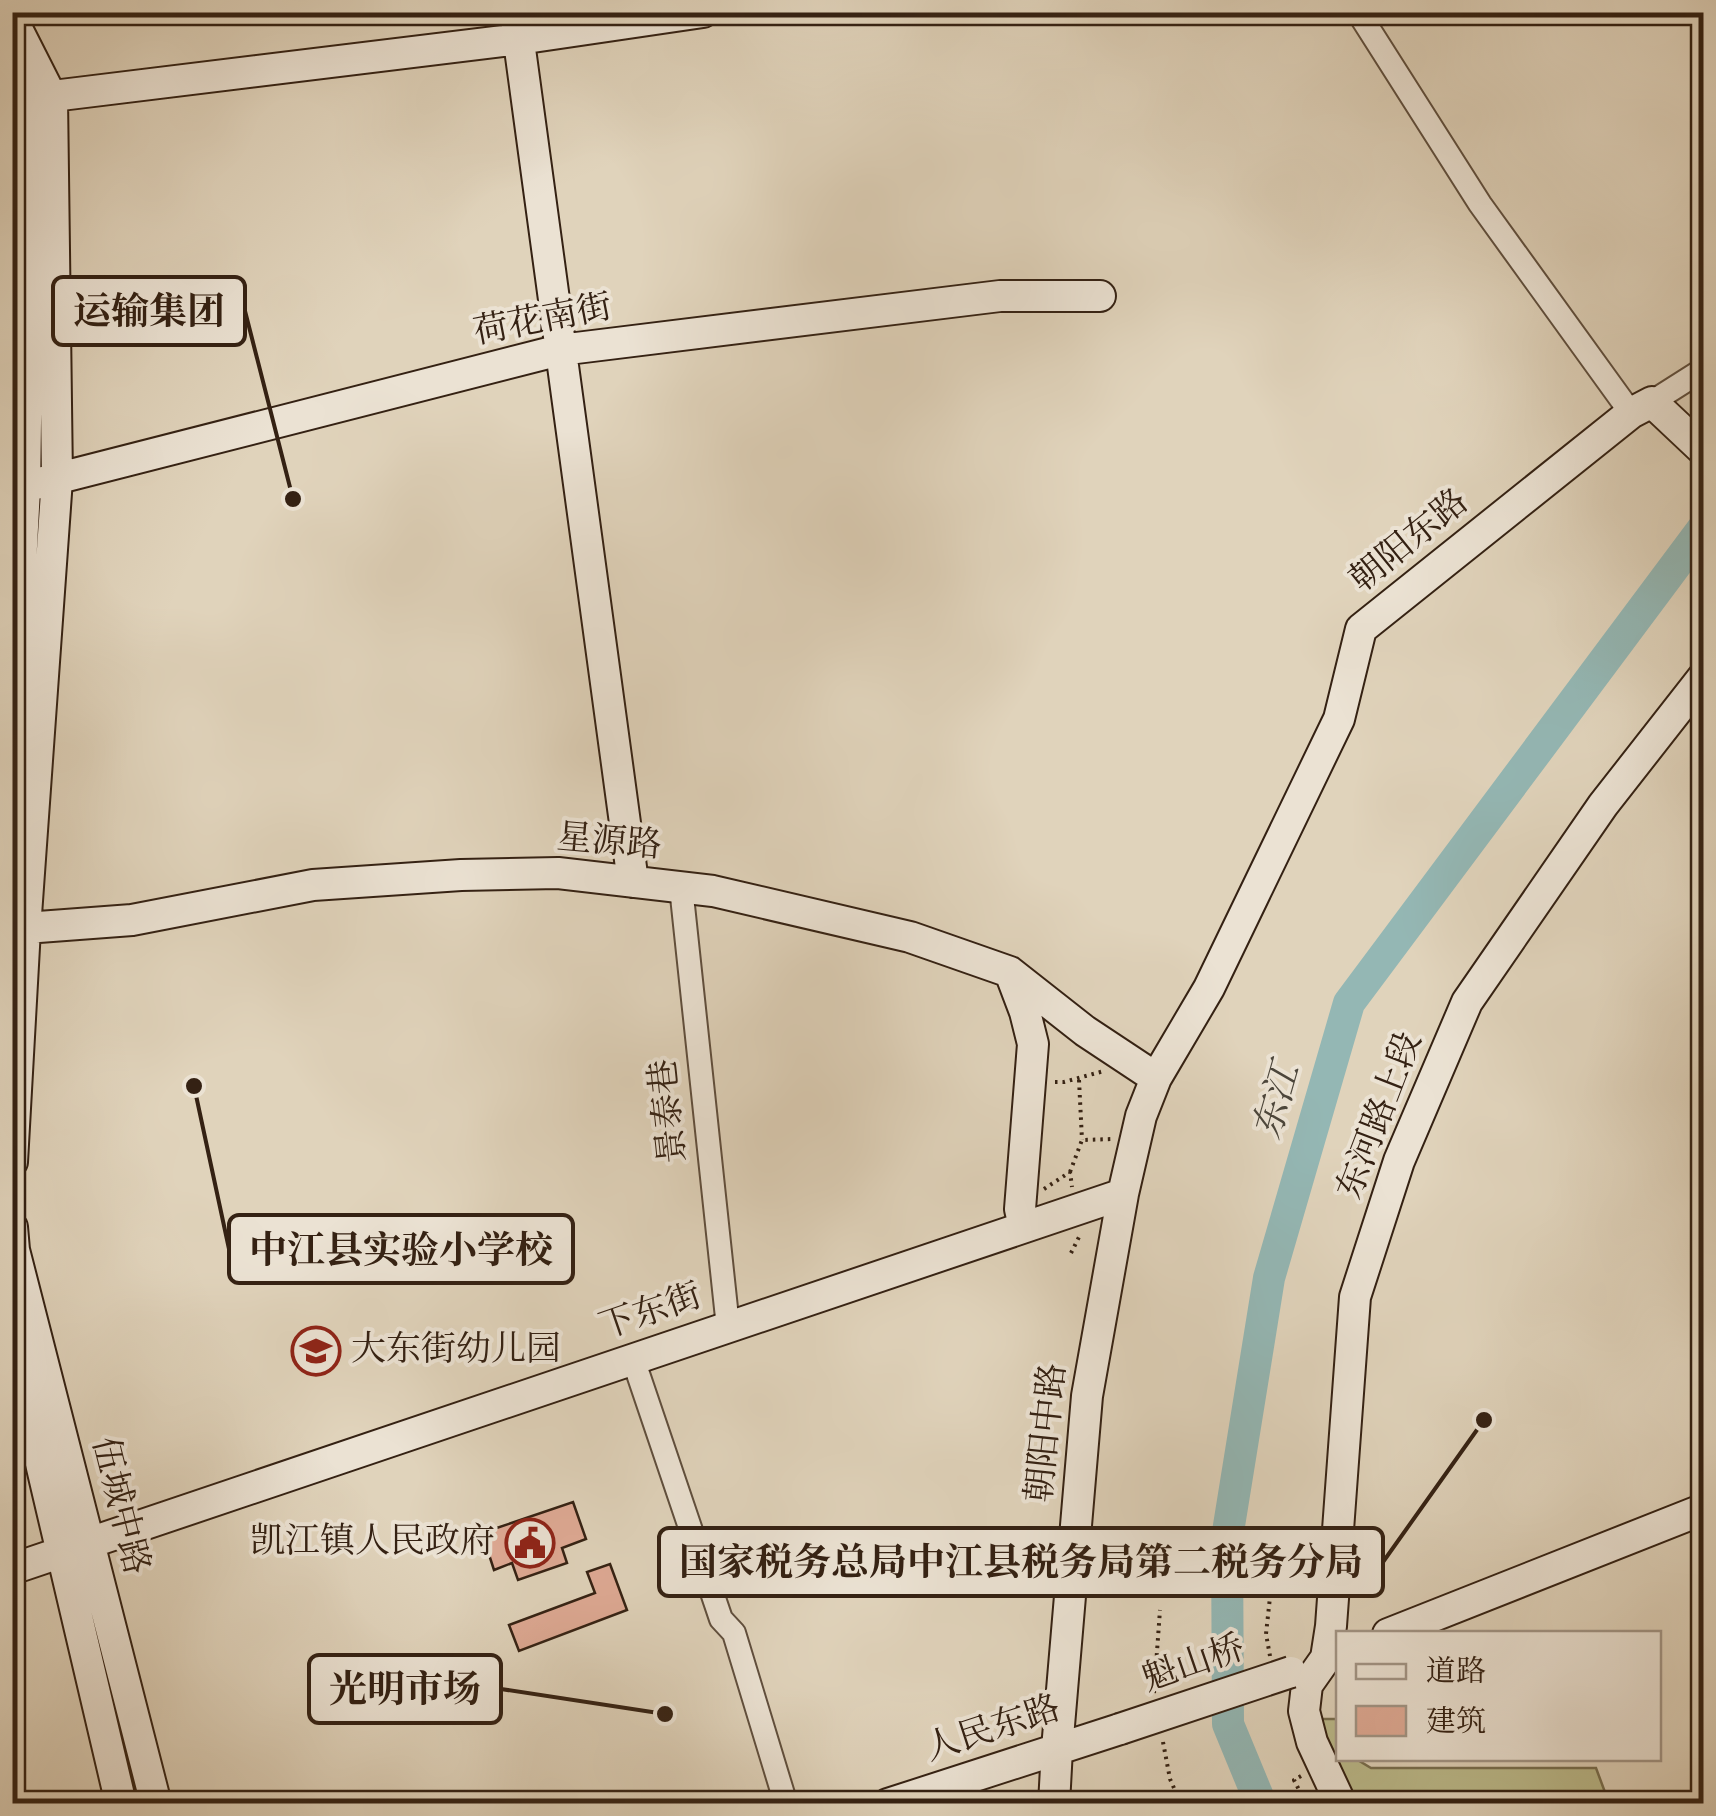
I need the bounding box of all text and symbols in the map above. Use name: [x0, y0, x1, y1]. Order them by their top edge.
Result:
callout: 运输集团: [53, 277, 245, 345]
street label: 荷花南街: [470, 284, 616, 358]
text: 运输集团: [73, 288, 225, 341]
street label: 朝阳东路: [1340, 479, 1480, 605]
street label: 星源路: [555, 815, 663, 871]
street label: 东河路上段: [1327, 1026, 1435, 1206]
water label: 东江: [1243, 1053, 1316, 1146]
street label: 景泰巷: [641, 1056, 699, 1166]
callout: 中江县实验小学校: [229, 1215, 573, 1283]
text: 中江县实验小学校: [249, 1227, 553, 1280]
street label: 下东街: [594, 1273, 708, 1353]
school or university icon: 大东街幼儿园: [290, 1325, 342, 1377]
place label: 大东街幼儿园: [351, 1327, 561, 1375]
street label: 朝阳中路: [1017, 1361, 1079, 1505]
street label: 伍城中路: [79, 1432, 159, 1580]
public building icon: 凯江镇人民政府: [504, 1517, 556, 1569]
place label: 凯江镇人民政府: [250, 1519, 495, 1567]
callout: 国家税务总局中江县税务局第二税务分局: [659, 1528, 1383, 1596]
text: 国家税务总局中江县税务局第二税务分局: [679, 1539, 1363, 1592]
street label: 魁山桥: [1137, 1625, 1251, 1705]
legend: [1336, 1631, 1661, 1761]
text: 道路: [1426, 1652, 1486, 1694]
callout: 光明市场: [309, 1655, 501, 1723]
text: 光明市场: [329, 1666, 481, 1719]
street label: 人民东路: [919, 1686, 1067, 1774]
text: 建筑: [1426, 1702, 1486, 1744]

